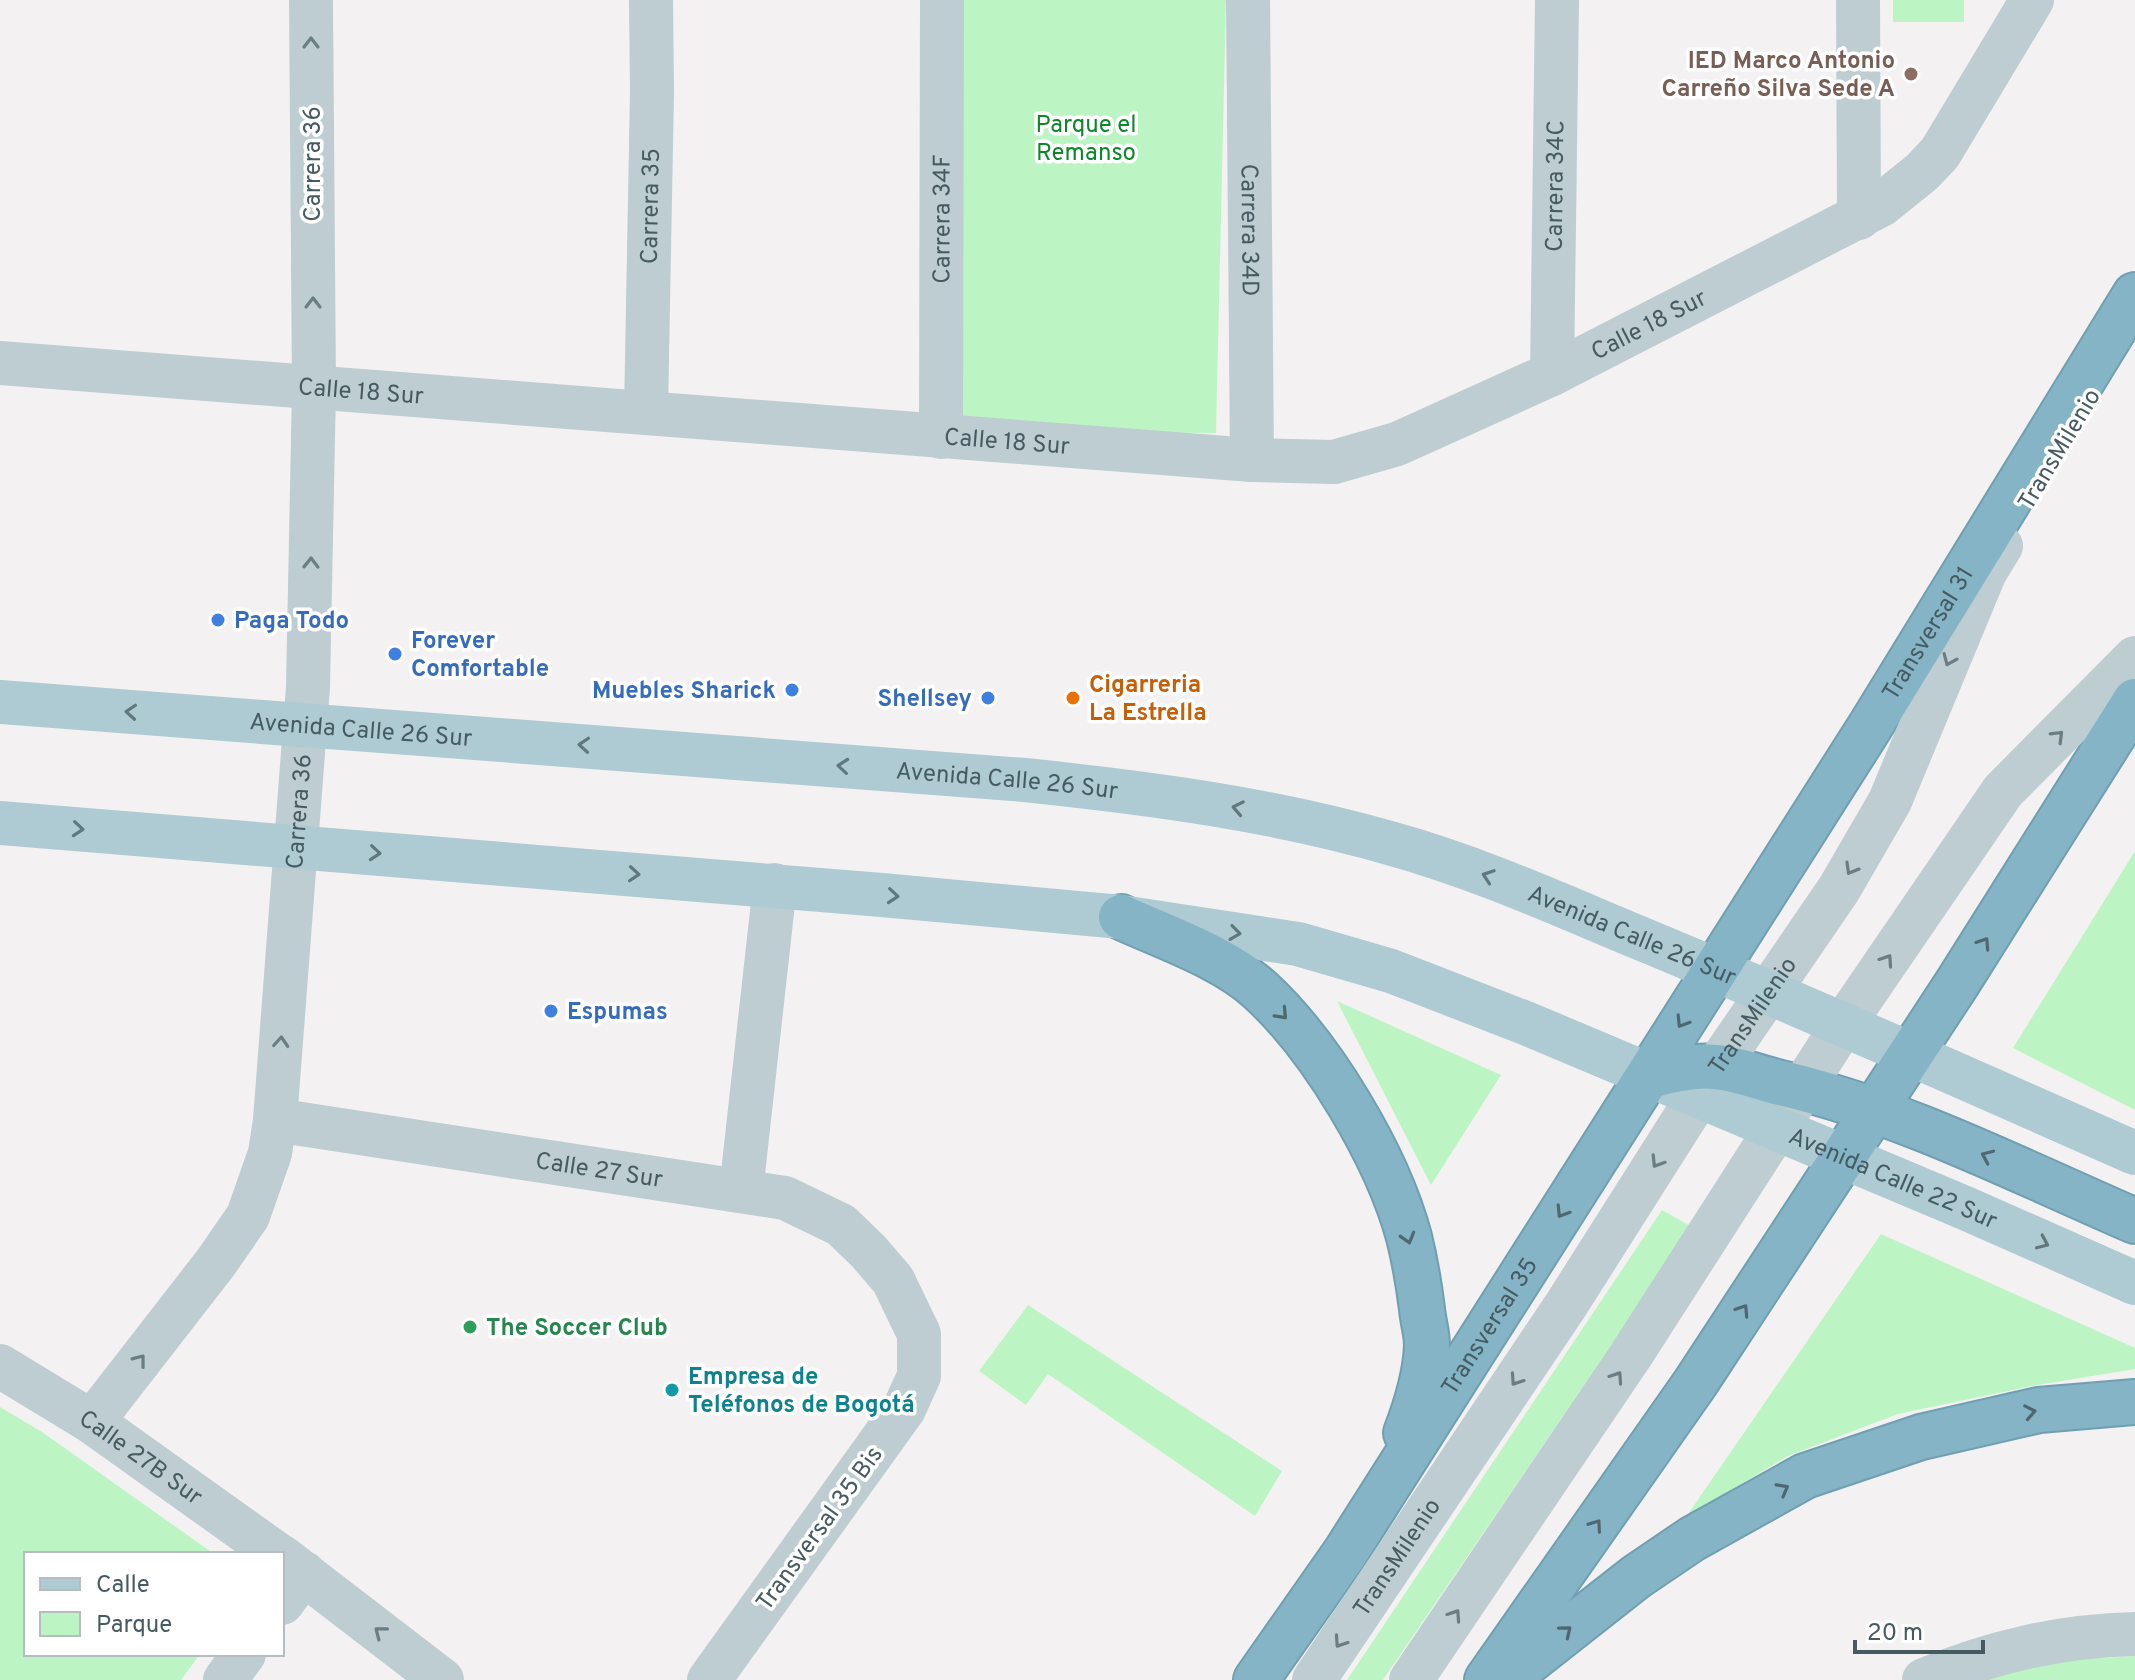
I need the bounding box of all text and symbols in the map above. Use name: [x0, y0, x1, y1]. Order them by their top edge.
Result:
one-way arrow: [302, 36, 320, 49]
place label: IED Marco Antonio Carreño Silva Sede A: [1662, 47, 1895, 105]
marker: IED Marco Antonio Carreño Silva Sede A: [1902, 65, 1920, 83]
street label: Carrera 36: [299, 106, 329, 222]
park label: Parque el Remanso: [1036, 111, 1136, 169]
street label: Carrera 34C: [1541, 120, 1572, 252]
street label: Carrera 35: [636, 148, 668, 264]
street label: Carrera 34F: [928, 154, 959, 284]
street label: Carrera 34D: [1232, 164, 1264, 296]
street label: Calle 18 Sur: [1587, 284, 1712, 368]
one-way arrow: [304, 296, 322, 309]
street label: Calle 18 Sur: [297, 373, 425, 413]
street label: TransMilenio: [2013, 384, 2109, 516]
street label: Calle 18 Sur: [943, 423, 1071, 463]
one-way arrow: [302, 556, 319, 569]
street label: Transversal 31: [1877, 562, 1982, 706]
place label: Paga Todo: [234, 607, 349, 637]
marker: Paga Todo: [209, 611, 227, 629]
place label: Forever Comfortable: [411, 627, 549, 685]
marker: Forever Comfortable: [386, 645, 404, 663]
one-way arrow: [1942, 652, 1958, 666]
place label: Cigarreria La Estrella: [1089, 671, 1207, 729]
place label: Muebles Sharick: [592, 677, 776, 707]
marker: Muebles Sharick: [783, 681, 801, 699]
place label: Shellsey: [877, 685, 972, 715]
marker: Shellsey: [979, 689, 997, 707]
marker: Cigarreria La Estrella: [1064, 689, 1082, 707]
one-way arrow: [124, 704, 137, 721]
street label: Avenida Calle 26 Sur: [248, 708, 473, 755]
one-way arrow: [2049, 731, 2063, 745]
one-way arrow: [577, 737, 590, 754]
street label: Carrera 36: [281, 753, 320, 870]
one-way arrow: [836, 757, 849, 774]
street label: Avenida Calle 26 Sur: [895, 757, 1120, 807]
one-way arrow: [1231, 800, 1245, 817]
one-way arrow: [72, 820, 85, 837]
one-way arrow: [369, 845, 382, 862]
one-way arrow: [1845, 860, 1861, 875]
one-way arrow: [628, 865, 641, 882]
one-way arrow: [1482, 869, 1496, 886]
street label: Avenida Calle 26 Sur: [1523, 880, 1740, 994]
one-way arrow: [887, 887, 900, 904]
one-way arrow: [1228, 923, 1242, 940]
one-way arrow: [1974, 937, 1989, 952]
street label: TransMilenio: [1703, 952, 1805, 1081]
one-way arrow: [1877, 955, 1892, 969]
place label: Espumas: [567, 998, 668, 1028]
marker: Espumas: [542, 1002, 560, 1020]
one-way arrow: [1273, 1004, 1287, 1019]
one-way arrow: [1677, 1014, 1692, 1028]
one-way arrow: [272, 1035, 289, 1048]
street label: Avenida Calle 22 Sur: [1784, 1122, 2001, 1237]
street label: Calle 27 Sur: [533, 1147, 665, 1196]
one-way arrow: [1981, 1150, 1995, 1166]
one-way arrow: [1652, 1153, 1667, 1168]
one-way arrow: [1556, 1204, 1571, 1218]
one-way arrow: [1399, 1231, 1416, 1245]
one-way arrow: [2035, 1233, 2050, 1249]
street label: Transversal 35: [1436, 1253, 1546, 1402]
one-way arrow: [1734, 1305, 1749, 1319]
place label: The Soccer Club: [486, 1314, 668, 1344]
marker: The Soccer Club: [461, 1318, 479, 1336]
one-way arrow: [130, 1354, 144, 1369]
place label: Empresa de Teléfonos de Bogotá: [688, 1363, 915, 1421]
one-way arrow: [1511, 1371, 1526, 1386]
one-way arrow: [1607, 1371, 1622, 1386]
marker: Empresa de Teléfonos de Bogotá: [663, 1381, 681, 1399]
street label: Calle 27B Sur: [73, 1405, 208, 1513]
one-way arrow: [2024, 1405, 2037, 1422]
street label: Transversal 35 Bis: [751, 1441, 890, 1617]
one-way arrow: [1774, 1483, 1789, 1499]
street label: TransMilenio: [1348, 1493, 1449, 1623]
one-way arrow: [1586, 1519, 1601, 1533]
legend: [24, 1552, 284, 1656]
text: Calle: [96, 1571, 150, 1601]
scale bar: [1855, 1604, 1983, 1654]
one-way arrow: [1445, 1610, 1460, 1624]
text: Parque: [96, 1611, 172, 1641]
text: 20 m: [1867, 1619, 1923, 1649]
one-way arrow: [1557, 1626, 1571, 1641]
one-way arrow: [374, 1628, 389, 1642]
one-way arrow: [1334, 1634, 1349, 1648]

